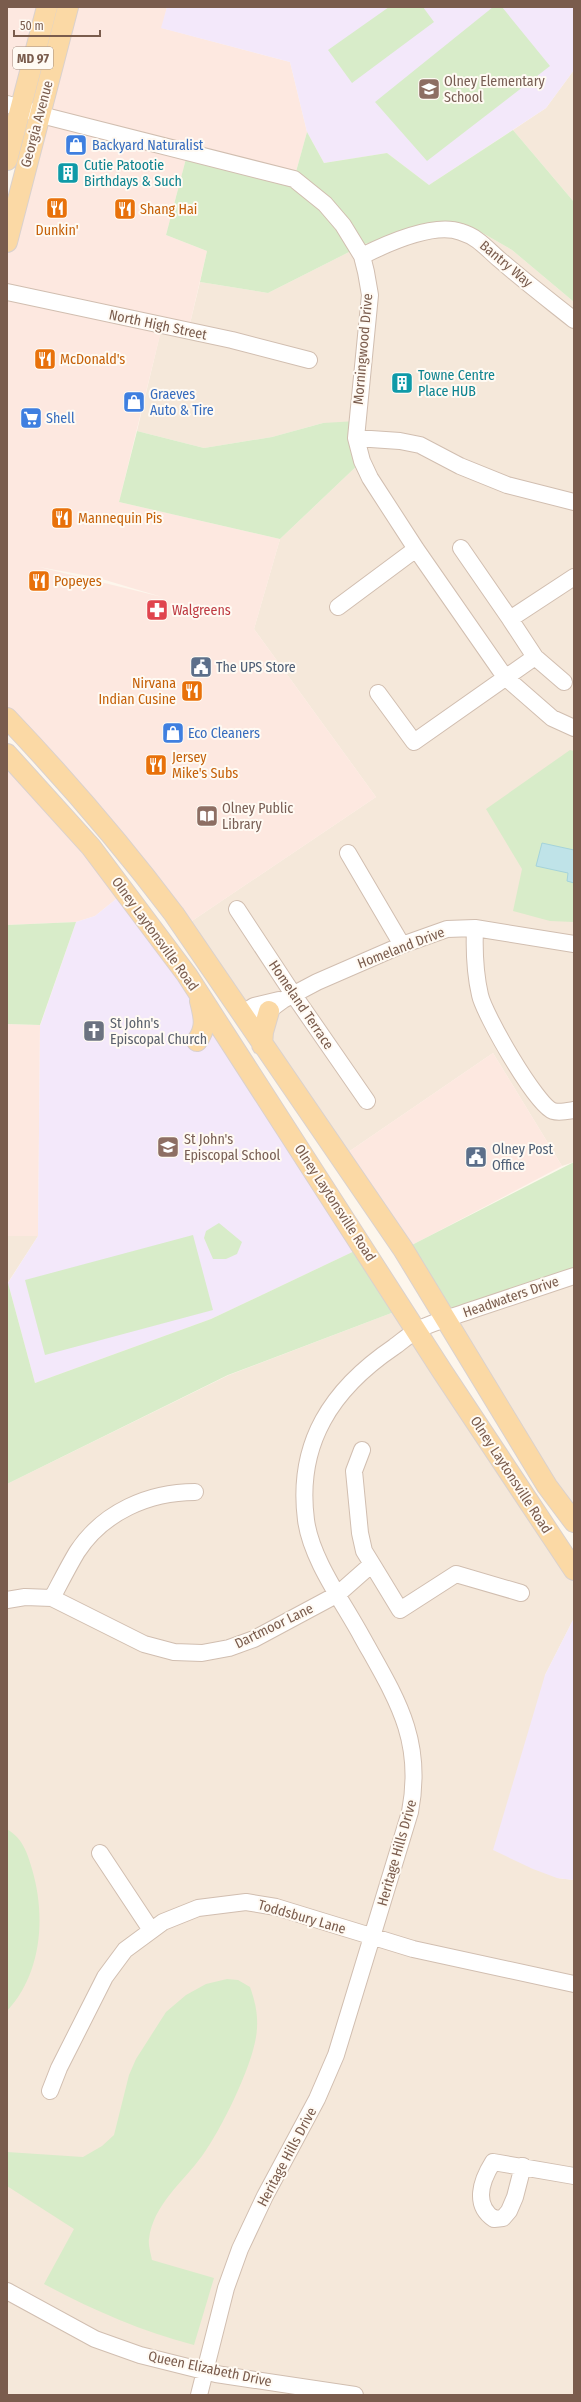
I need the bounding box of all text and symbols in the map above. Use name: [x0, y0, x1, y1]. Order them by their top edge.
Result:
scale bar: [14, 12, 100, 38]
text: 50 m: [20, 19, 44, 33]
road number: MD 97: [13, 47, 53, 69]
place label: Olney Elementary School: [444, 73, 546, 106]
school or university icon: Olney Elementary School: [416, 76, 442, 102]
street label: Georgia Avenue: [17, 79, 57, 169]
shop icon: Backyard Naturalist: [63, 132, 89, 158]
place label: Backyard Naturalist: [92, 137, 204, 154]
place label: Cutie Patootie Birthdays & Such: [84, 157, 182, 190]
building icon: Cutie Patootie Birthdays & Such: [55, 160, 81, 186]
restaurant icon: Dunkin': [44, 195, 70, 221]
restaurant icon: Shang Hai: [112, 196, 138, 222]
place label: Shang Hai: [140, 201, 197, 218]
place label: Dunkin': [36, 222, 79, 239]
street label: Bantry Way: [476, 237, 536, 292]
street label: Morningwood Drive: [350, 293, 376, 405]
street label: North High Street: [107, 306, 209, 344]
restaurant icon: McDonald's: [32, 346, 58, 372]
place label: McDonald's: [60, 351, 125, 368]
place label: Towne Centre Place HUB: [418, 367, 495, 400]
building icon: Towne Centre Place HUB: [389, 370, 415, 396]
place label: Graeves Auto & Tire: [150, 386, 214, 419]
shop icon: Graeves Auto & Tire: [121, 389, 147, 415]
supermarket icon: Shell: [18, 405, 44, 431]
place label: Shell: [46, 410, 75, 427]
restaurant icon: Mannequin Pis: [49, 505, 75, 531]
place label: Mannequin Pis: [78, 510, 162, 527]
restaurant icon: Popeyes: [26, 568, 52, 594]
place label: Popeyes: [54, 573, 102, 590]
pharmacy icon: Walgreens: [144, 597, 170, 623]
place label: Walgreens: [172, 602, 231, 619]
public building icon: The UPS Store: [188, 654, 214, 680]
place label: The UPS Store: [216, 659, 296, 676]
place label: Nirvana Indian Cusine: [98, 675, 176, 708]
restaurant icon: Nirvana Indian Cusine: [179, 678, 205, 704]
shop icon: Eco Cleaners: [160, 720, 186, 746]
place label: Eco Cleaners: [188, 725, 260, 742]
place label: Jersey Mike's Subs: [172, 749, 238, 782]
restaurant icon: Jersey Mike's Subs: [143, 752, 169, 778]
place label: Olney Public Library: [222, 800, 293, 833]
library icon: Olney Public Library: [194, 803, 220, 829]
street label: Olney Laytonsville Road: [108, 874, 202, 994]
street label: Homeland Drive: [355, 924, 447, 972]
street label: Homeland Terrace: [265, 957, 337, 1053]
place label: St John's Episcopal Church: [110, 1015, 207, 1048]
church icon: St John's Episcopal Church: [81, 1018, 107, 1044]
place label: St John's Episcopal School: [184, 1131, 281, 1164]
school or university icon: St John's Episcopal School: [155, 1134, 181, 1160]
street label: Olney Laytonsville Road: [291, 1141, 379, 1265]
place label: Olney Post Office: [492, 1141, 554, 1174]
public building icon: Olney Post Office: [463, 1144, 489, 1170]
street label: Headwaters Drive: [461, 1273, 561, 1321]
street label: Olney Laytonsville Road: [467, 1413, 555, 1537]
street label: Dartmoor Lane: [232, 1600, 316, 1652]
street label: Heritage Hills Drive: [374, 1798, 420, 1908]
street label: Toddsbury Lane: [256, 1896, 348, 1938]
street label: Heritage Hills Drive: [254, 2104, 320, 2210]
street label: Queen Elizabeth Drive: [147, 2348, 273, 2390]

